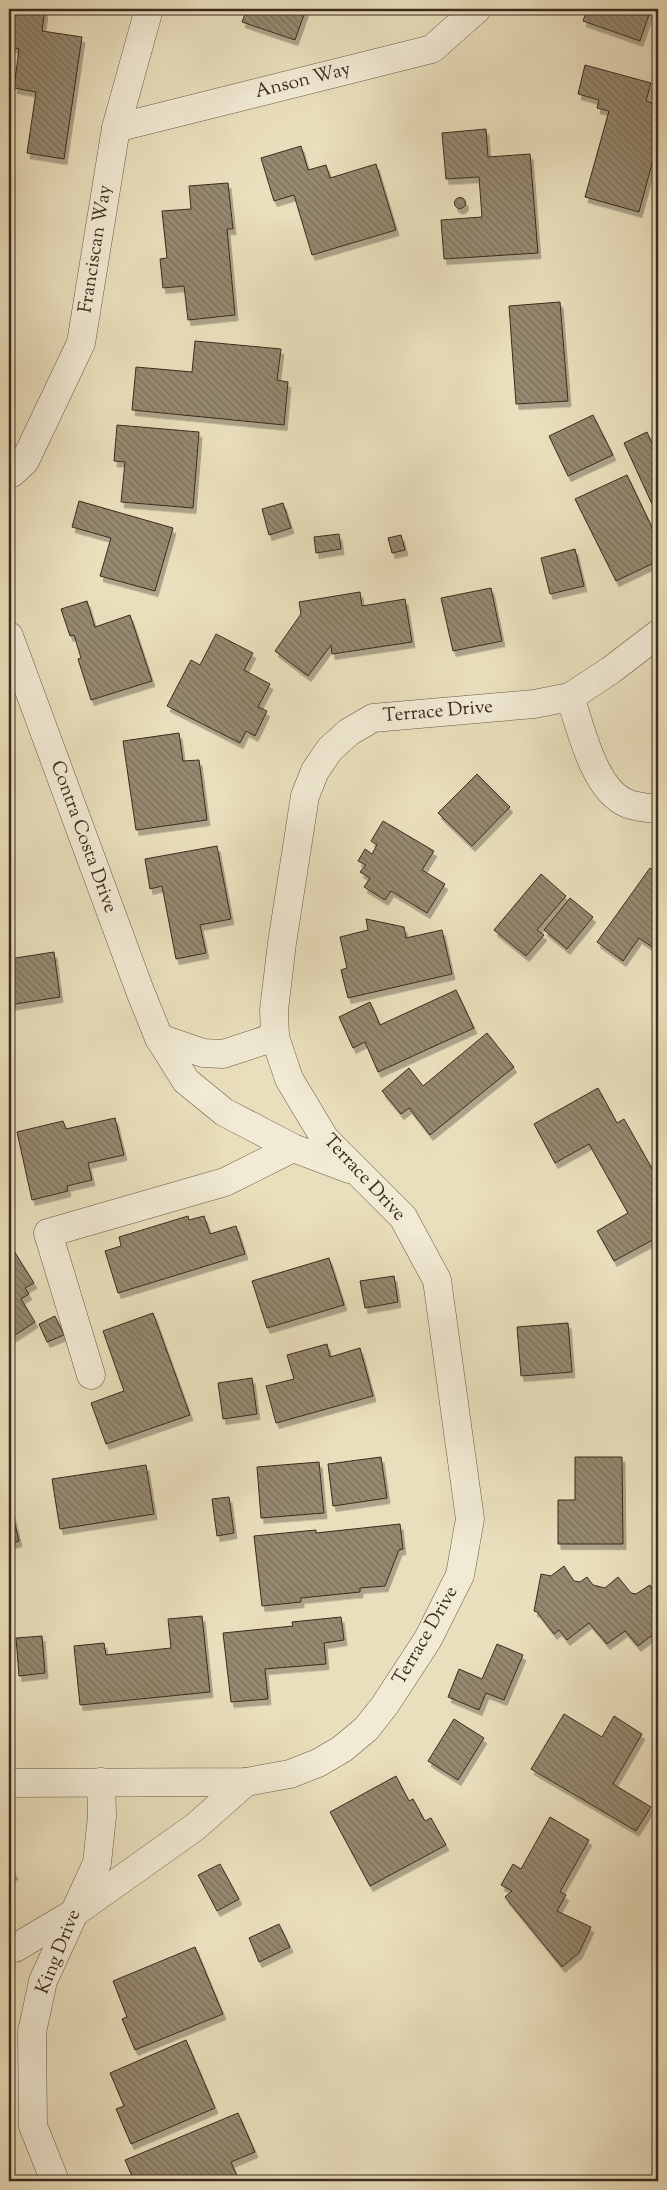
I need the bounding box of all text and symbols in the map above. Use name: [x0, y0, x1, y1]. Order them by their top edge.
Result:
street label: Anson Way: [252, 56, 354, 106]
street label: Franciscan Way: [73, 183, 120, 315]
street label: Terrace Drive: [382, 694, 494, 730]
street label: Contra Costa Drive: [43, 757, 123, 917]
street label: Terrace Drive: [316, 1128, 412, 1228]
street label: Terrace Drive: [387, 1581, 465, 1691]
street label: King Drive: [30, 1905, 88, 1998]

